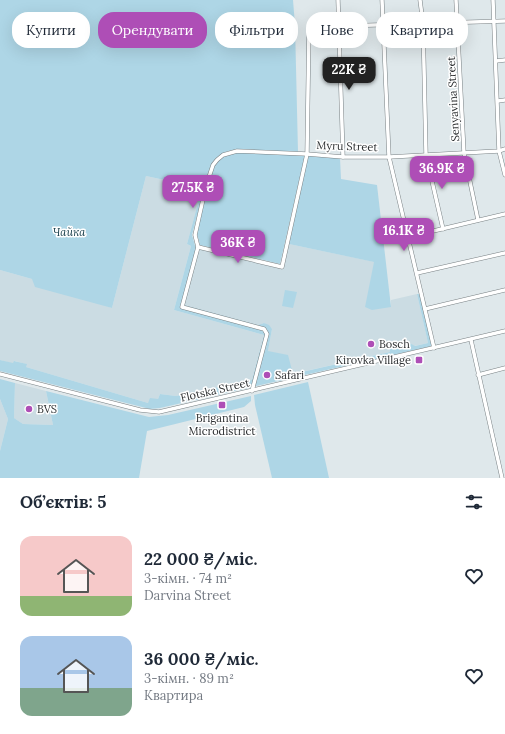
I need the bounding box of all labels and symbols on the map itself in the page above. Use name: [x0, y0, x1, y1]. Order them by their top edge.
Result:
street label: Senyavina Street: [444, 55, 462, 142]
pin: 22K ₴: [321, 57, 377, 91]
street label: Myru Street: [316, 138, 379, 154]
pin: 36.9K ₴: [405, 156, 479, 190]
pin: 27.5K ₴: [156, 175, 230, 209]
pin: 16.1K ₴: [367, 218, 441, 252]
park label: Чайка: [53, 225, 86, 239]
pin: 36K ₴: [210, 230, 266, 264]
place label: Bosch: [379, 337, 410, 351]
marker: Bosch: [366, 339, 376, 349]
place label: Kirovka Village: [336, 353, 411, 367]
marker: Kirovka Village: [414, 355, 424, 365]
place label: Safari: [275, 368, 304, 382]
marker: Safari: [262, 370, 272, 380]
street label: Flotska Street: [179, 375, 252, 405]
marker: Brigantina Microdistrict: [217, 400, 227, 410]
place label: BVS: [37, 402, 57, 416]
marker: BVS: [24, 404, 34, 414]
place label: Brigantina Microdistrict: [188, 411, 256, 438]

